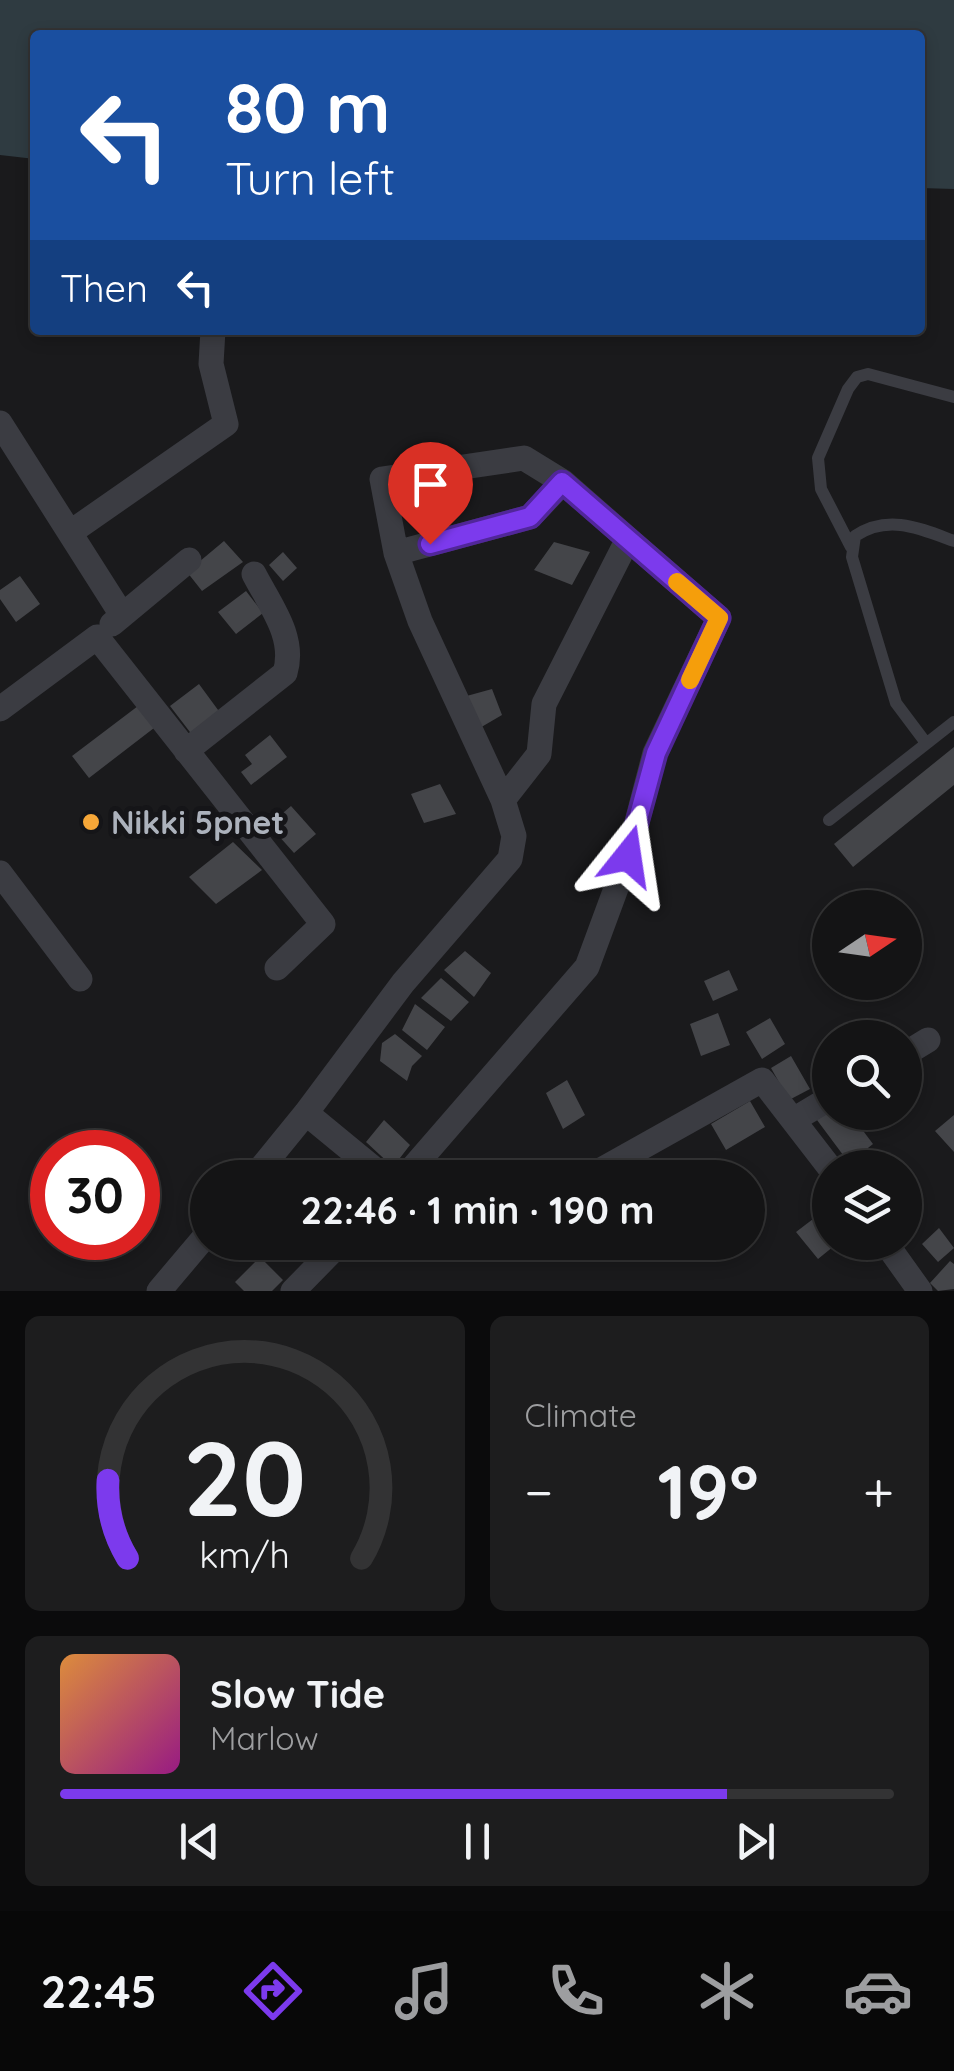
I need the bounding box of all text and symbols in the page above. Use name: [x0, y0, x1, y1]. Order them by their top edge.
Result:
text: 80 m: [225, 63, 390, 151]
icon: left: [60, 70, 190, 200]
text: Turn left: [225, 150, 395, 206]
icon: left: [168, 260, 223, 315]
text: Then: [60, 264, 148, 312]
pin: [388, 442, 473, 545]
icon: arrive: [403, 457, 458, 512]
place label: Nikki 5pnet: [111, 802, 284, 842]
position arrow: [576, 804, 680, 908]
marker: Nikki 5pnet: [80, 811, 102, 833]
north arrow: [812, 890, 922, 1000]
map controls: [812, 890, 922, 1260]
button: search: [812, 1020, 922, 1130]
speed limit sign: 30: [30, 1130, 160, 1260]
button: layers: [812, 1150, 922, 1260]
text: 22:46 · 1 min · 190 m: [301, 1186, 654, 1234]
text: Climate: [525, 1395, 637, 1435]
text: 20: [183, 1412, 306, 1542]
text: 19°: [657, 1444, 759, 1538]
text: −: [525, 1457, 553, 1526]
text: +: [863, 1457, 894, 1526]
text: km/h: [199, 1532, 290, 1577]
text: Slow Tide: [210, 1670, 385, 1718]
text: Marlow: [210, 1718, 319, 1758]
icon: previous: [172, 1814, 227, 1869]
icon: pause: [450, 1814, 505, 1869]
icon: next: [728, 1814, 783, 1869]
icon: directions: [238, 1956, 308, 2026]
icon: music: [389, 1956, 459, 2026]
icon: phone: [541, 1956, 611, 2026]
icon: climate: [692, 1956, 762, 2026]
icon: car: [843, 1956, 913, 2026]
text: 22:45: [41, 1963, 157, 2019]

